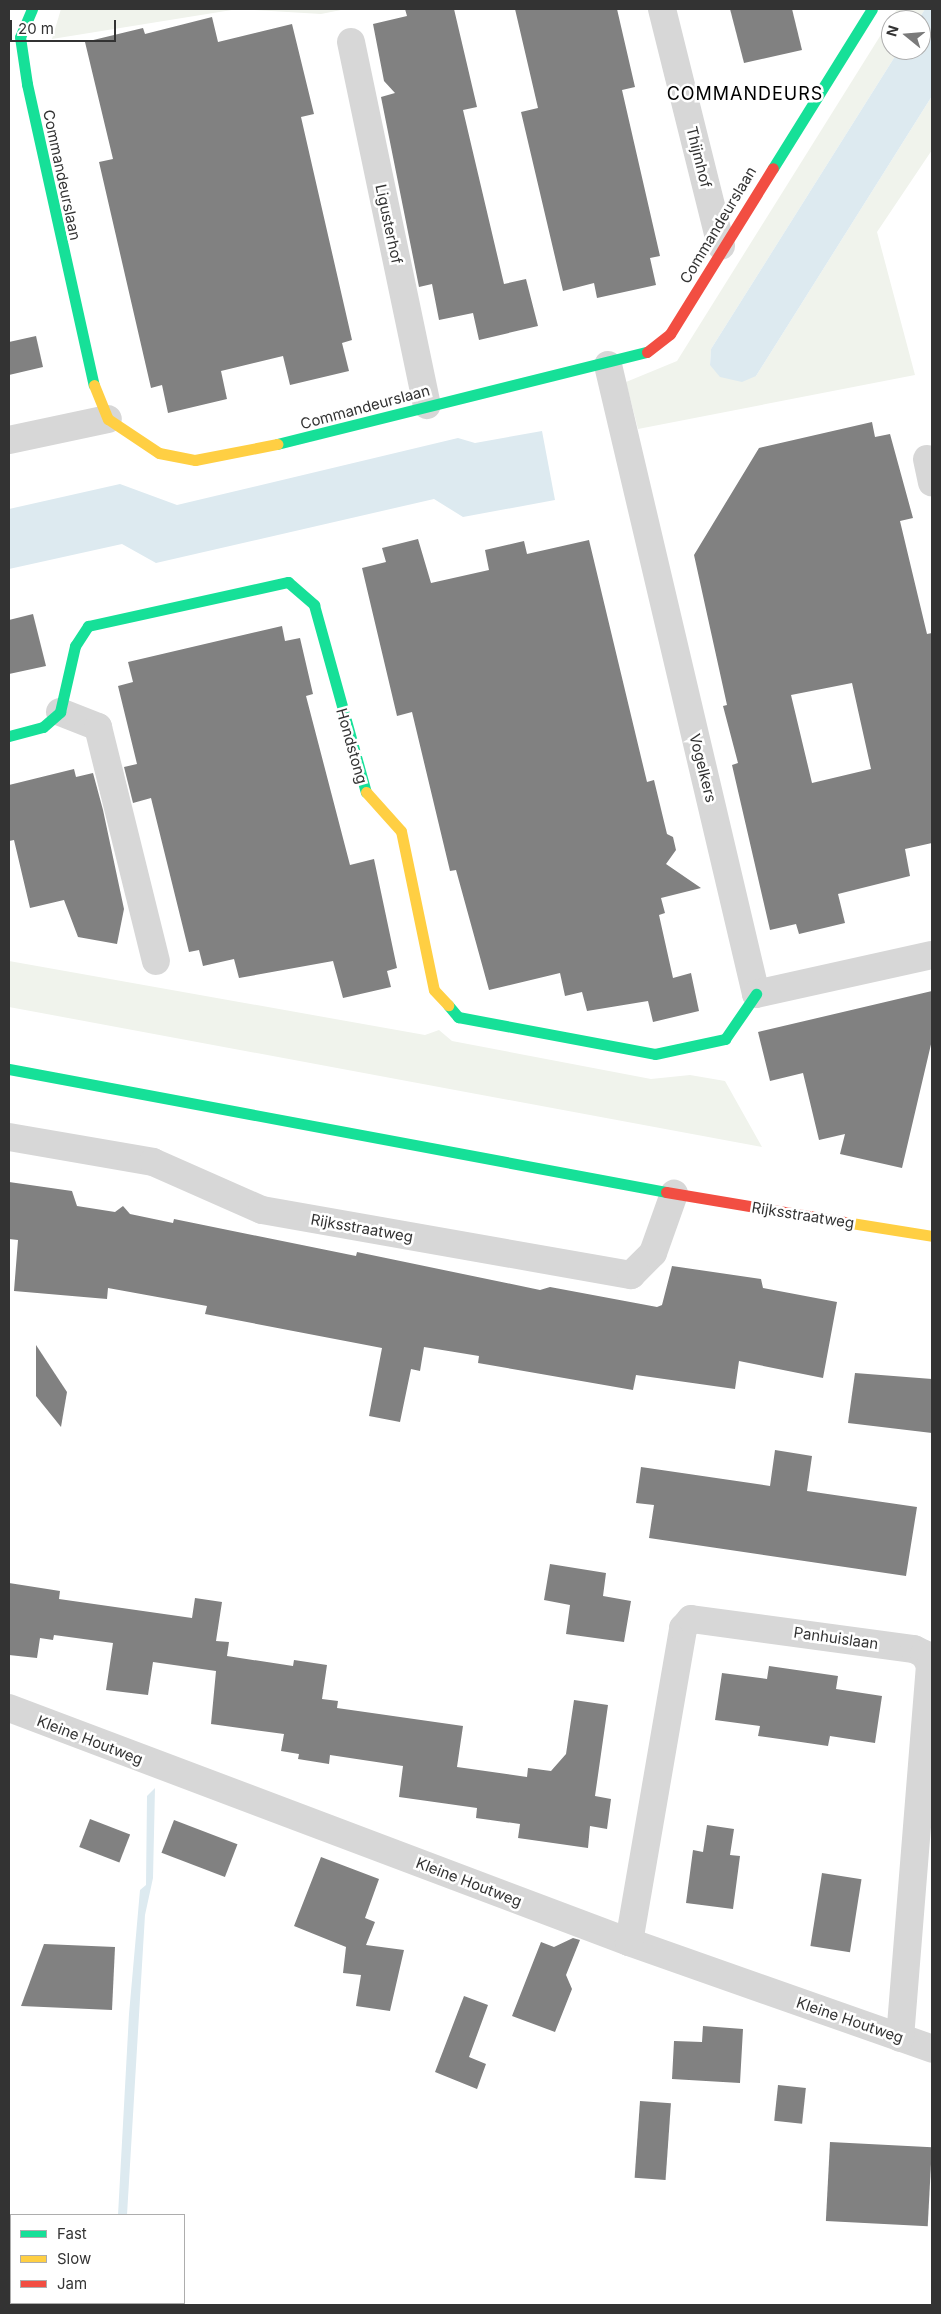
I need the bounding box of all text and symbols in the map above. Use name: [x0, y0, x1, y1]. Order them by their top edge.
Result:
scale bar: [12, 10, 119, 42]
north arrow: [881, 10, 931, 60]
text: 20 m: [18, 19, 54, 38]
text: N: [882, 23, 902, 38]
district label: COMMANDEURS: [665, 83, 825, 105]
street label: Commandeurslaan: [39, 108, 85, 242]
street label: Thijmhof: [683, 125, 715, 189]
street label: Commandeurslaan: [676, 163, 760, 287]
street label: Ligusterhof: [372, 183, 406, 265]
street label: Commandeurslaan: [298, 381, 432, 433]
street label: Hondstong: [333, 706, 371, 786]
street label: Vogelkers: [686, 732, 720, 804]
street label: Rijksstraatweg: [750, 1198, 856, 1232]
street label: Rijksstraatweg: [309, 1210, 415, 1246]
street label: Panhuislaan: [792, 1623, 880, 1653]
street label: Kleine Houtweg: [34, 1712, 146, 1768]
street label: Kleine Houtweg: [413, 1854, 525, 1910]
street label: Kleine Houtweg: [794, 1993, 906, 2047]
legend: [10, 2214, 185, 2304]
text: Fast: [57, 2224, 87, 2243]
text: Slow: [57, 2249, 91, 2268]
text: Jam: [57, 2274, 87, 2293]

